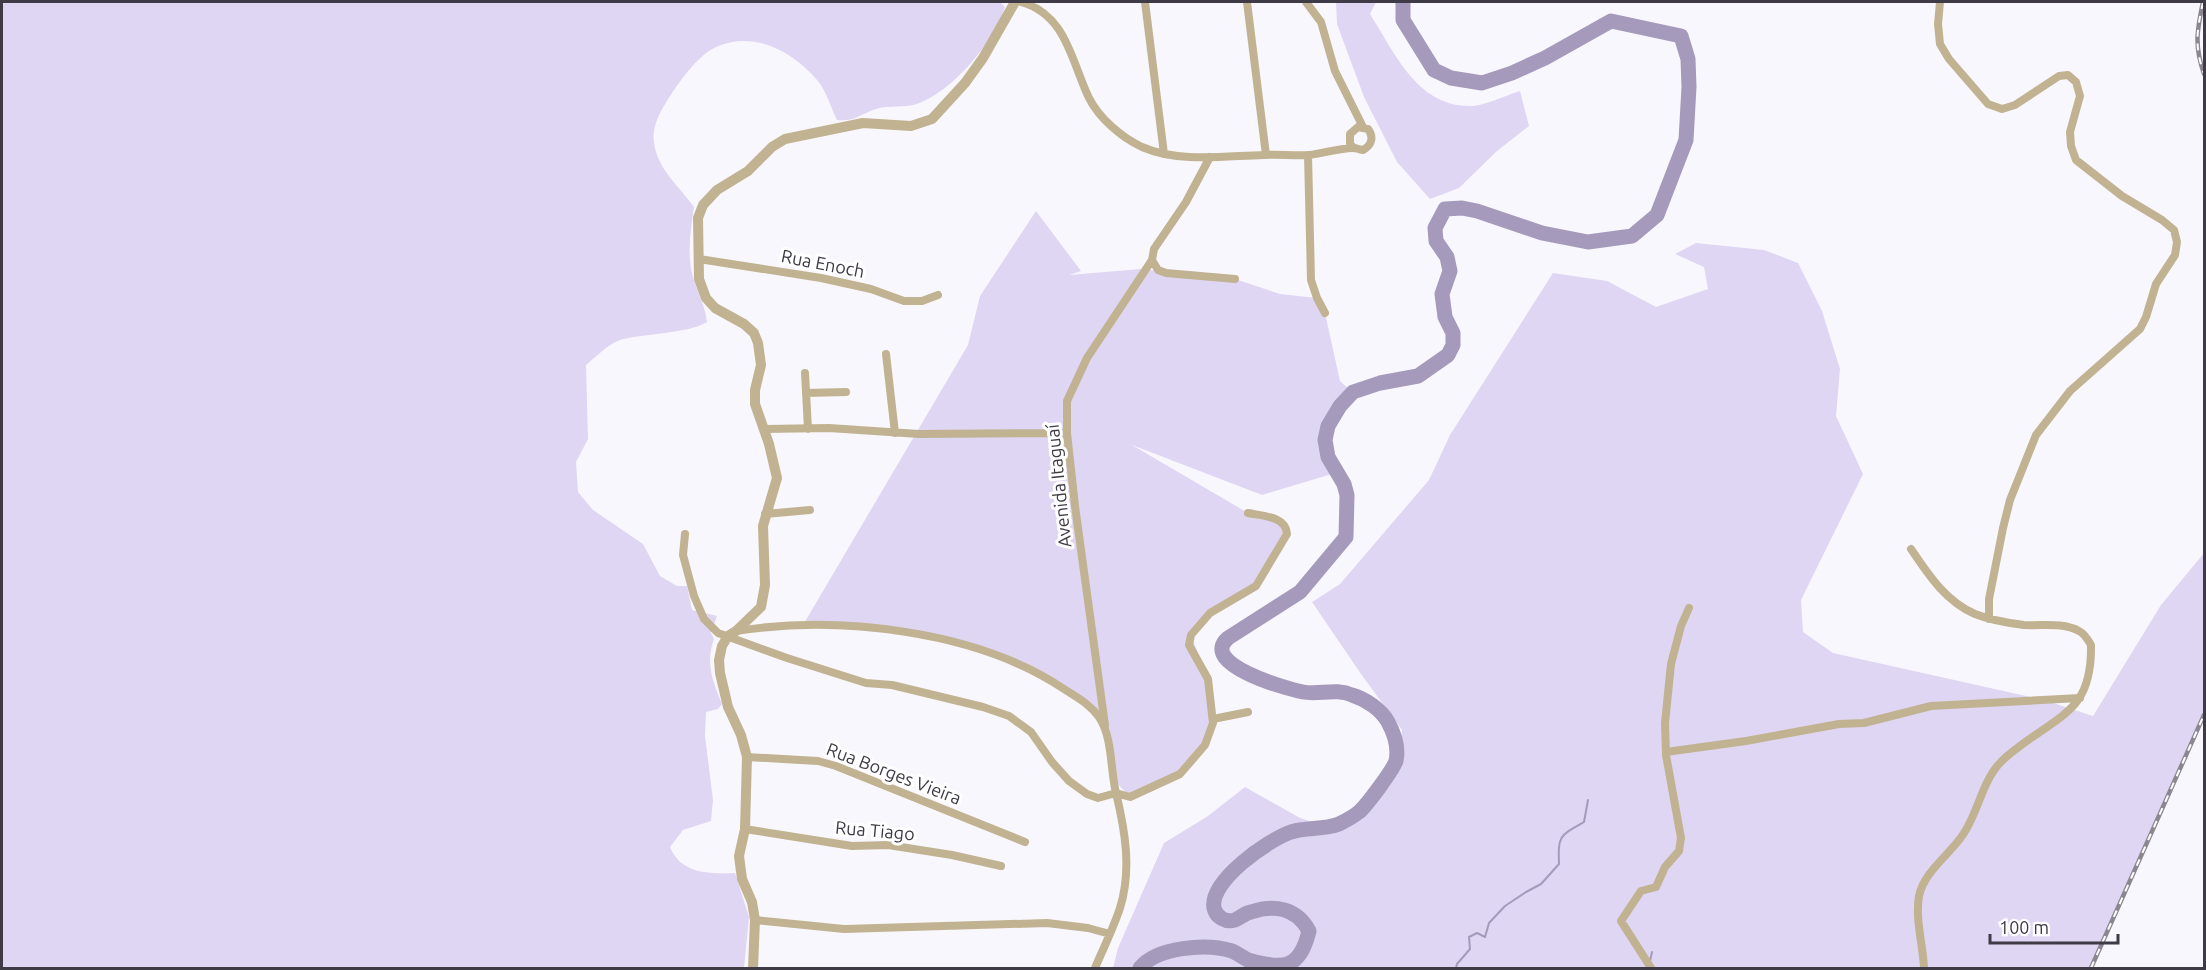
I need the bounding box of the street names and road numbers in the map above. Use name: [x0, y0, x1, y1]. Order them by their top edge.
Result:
street label: Rua Enoch: [780, 245, 866, 281]
street label: Avenida Itaguaí: [1042, 423, 1074, 549]
street label: Rua Borges Vieira: [824, 738, 964, 808]
street label: Rua Tiago: [834, 817, 916, 843]

